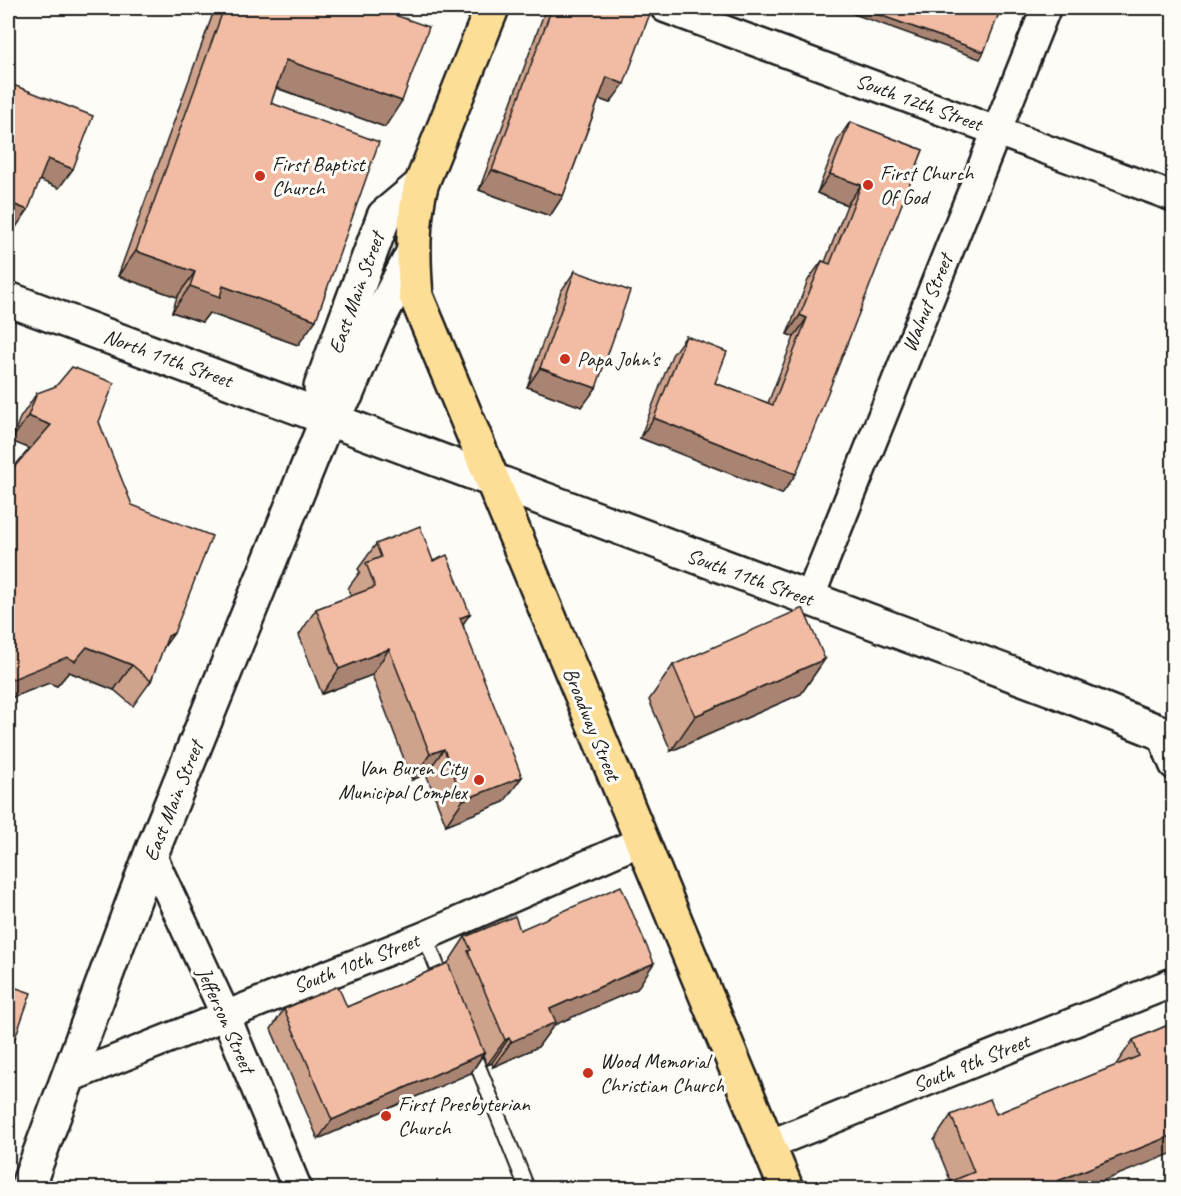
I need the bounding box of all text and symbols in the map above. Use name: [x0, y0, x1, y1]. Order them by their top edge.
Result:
street label: South 12th Street: [852, 67, 988, 138]
place label: First Baptist Church: [272, 151, 367, 201]
place label: First Church Of God: [880, 160, 974, 210]
marker: First Baptist Church: [253, 169, 267, 183]
marker: First Church Of God: [861, 178, 875, 192]
street label: East Main Street: [322, 226, 391, 357]
street label: Walnut Street: [896, 248, 959, 356]
street label: North 11th Street: [100, 323, 238, 394]
place label: Papa John's: [577, 346, 661, 372]
marker: Papa John's: [558, 352, 572, 366]
street label: South 11th Street: [683, 542, 819, 613]
street label: Broadway Street: [558, 664, 627, 786]
street label: East Main Street: [137, 735, 210, 865]
place label: Van Buren City Municipal Complex: [338, 755, 469, 805]
marker: Van Buren City Municipal Complex: [472, 773, 486, 787]
street label: South 10th Street: [289, 926, 424, 999]
street label: Jefferson Street: [191, 962, 262, 1080]
street label: South 9th Street: [909, 1027, 1035, 1098]
place label: Wood Memorial Christian Church: [600, 1048, 724, 1098]
marker: Wood Memorial Christian Church: [581, 1066, 595, 1080]
place label: First Presbyterian Church: [398, 1091, 530, 1141]
marker: First Presbyterian Church: [379, 1109, 393, 1123]

